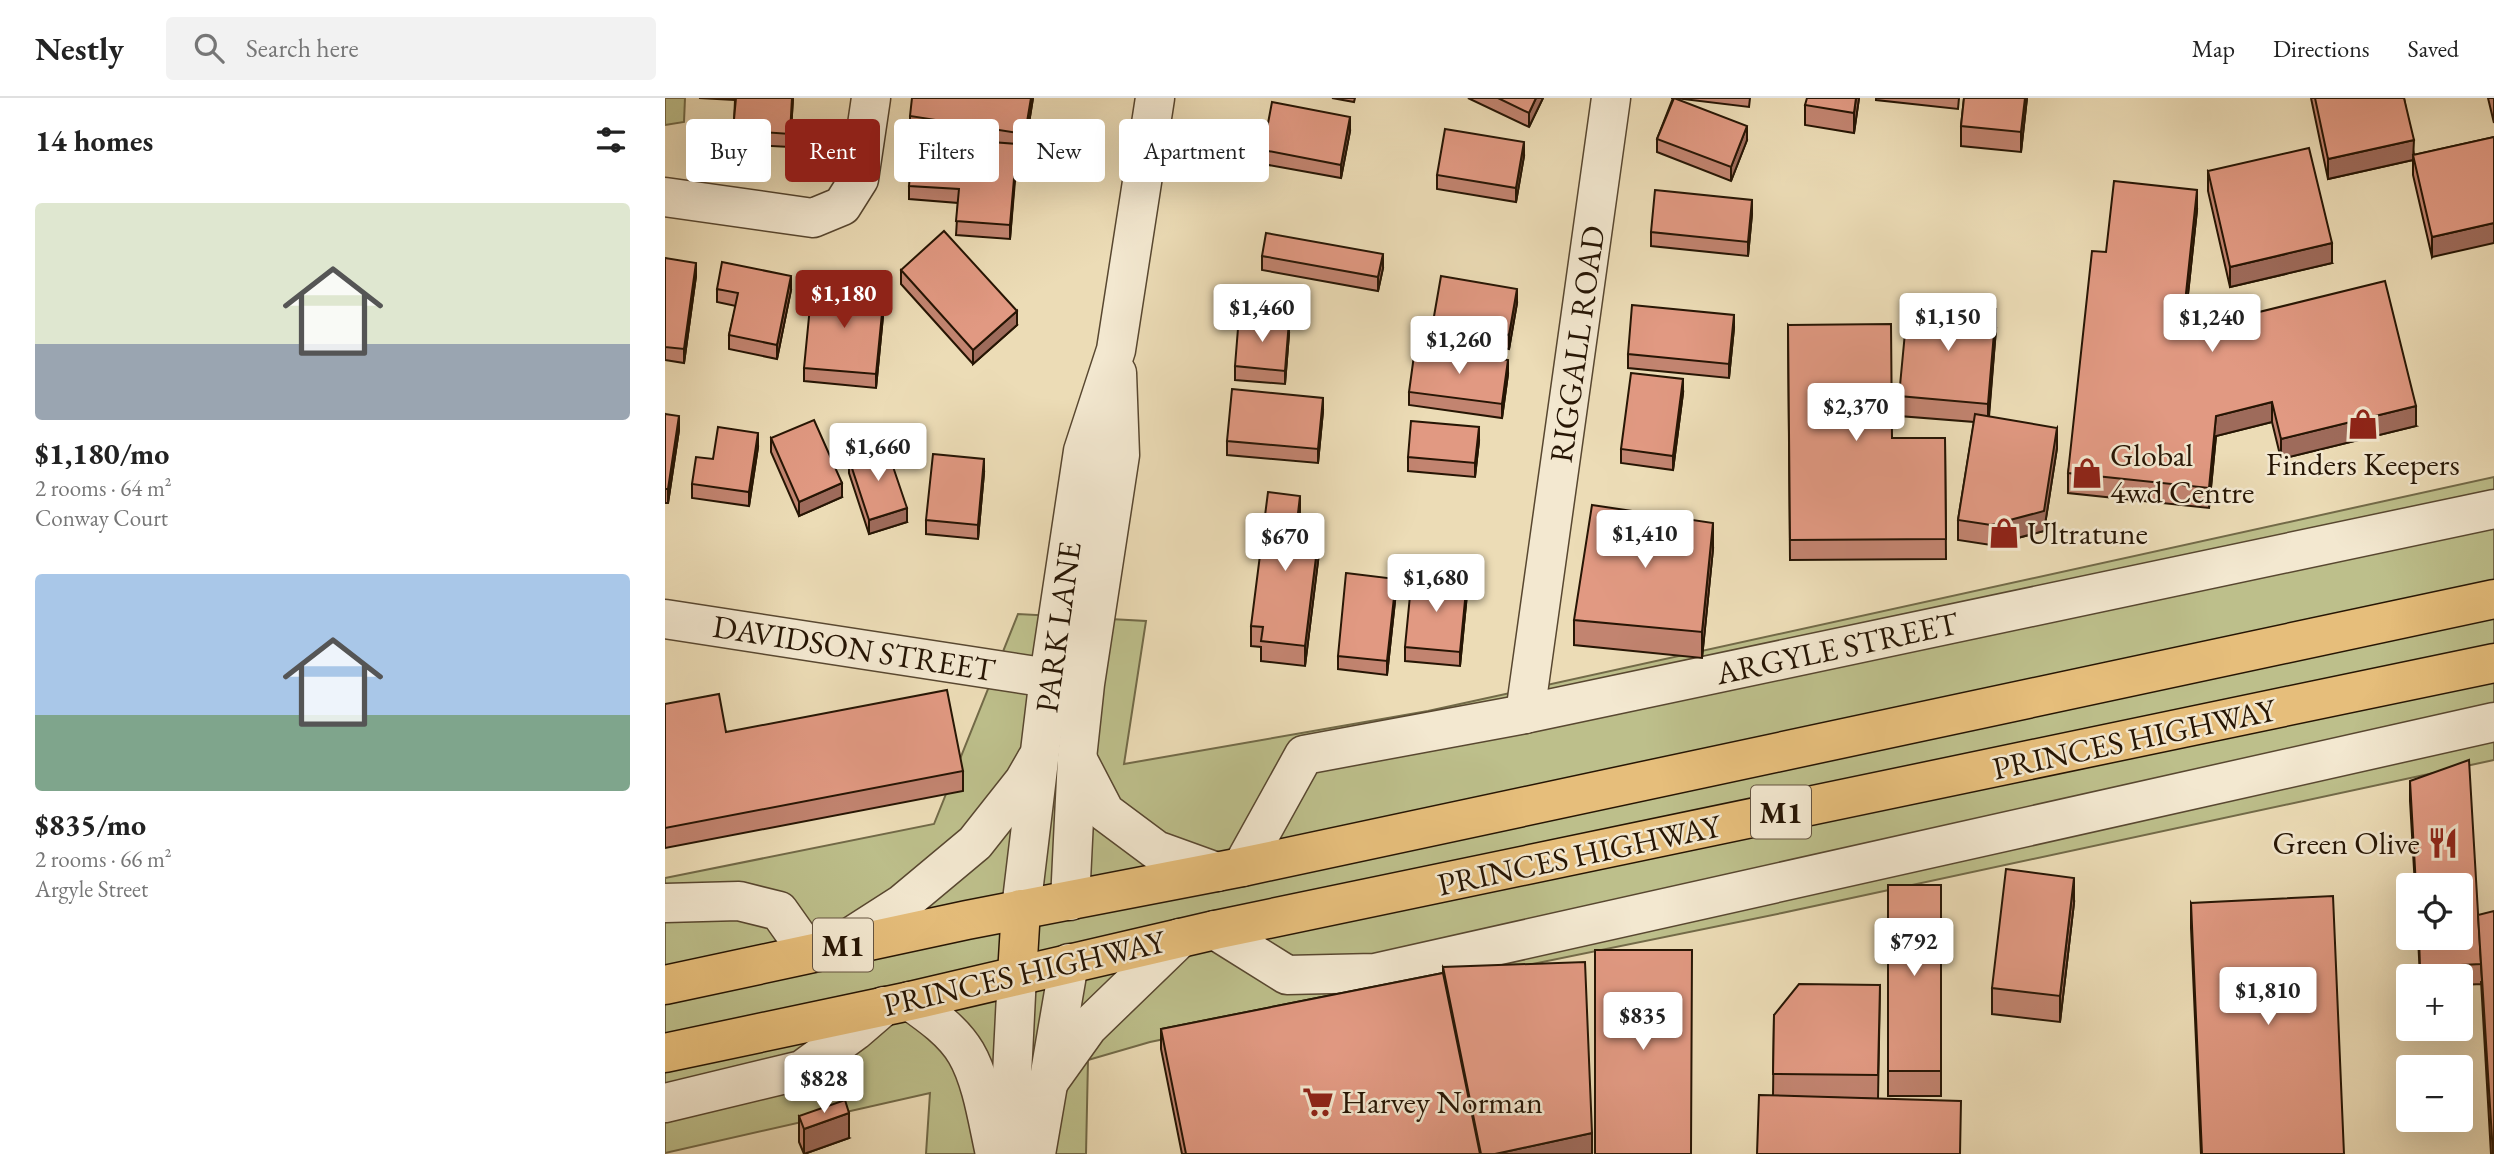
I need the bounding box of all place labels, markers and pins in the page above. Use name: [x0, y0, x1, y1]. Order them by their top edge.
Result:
pin: $1,180: [787, 271, 901, 330]
pin: $1,460: [1205, 285, 1319, 344]
pin: $1,150: [1891, 294, 2005, 353]
pin: $1,240: [2155, 294, 2269, 354]
pin: $1,260: [1402, 316, 1516, 376]
pin: $2,370: [1799, 384, 1913, 443]
shop icon: Finders Keepers: [2346, 407, 2380, 441]
pin: $1,660: [821, 424, 935, 483]
place label: Global 4wd Centre: [2110, 434, 2254, 513]
place label: Finders Keepers: [2266, 443, 2460, 485]
shop icon: Global 4wd Centre: [2070, 456, 2104, 490]
pin: $1,410: [1588, 510, 1702, 570]
place label: Ultratune: [2027, 512, 2148, 554]
pin: $670: [1244, 514, 1326, 573]
shop icon: Ultratune: [1987, 516, 2021, 550]
pin: $1,680: [1379, 554, 1493, 614]
place label: Green Olive: [2272, 822, 2420, 864]
restaurant icon: Green Olive: [2426, 826, 2460, 860]
pin: $792: [1873, 918, 1955, 978]
pin: $1,810: [2211, 968, 2325, 1027]
pin: $835: [1602, 992, 1684, 1052]
pin: $828: [783, 1056, 865, 1115]
place label: Harvey Norman: [1341, 1081, 1543, 1123]
supermarket icon: Harvey Norman: [1301, 1085, 1335, 1119]

